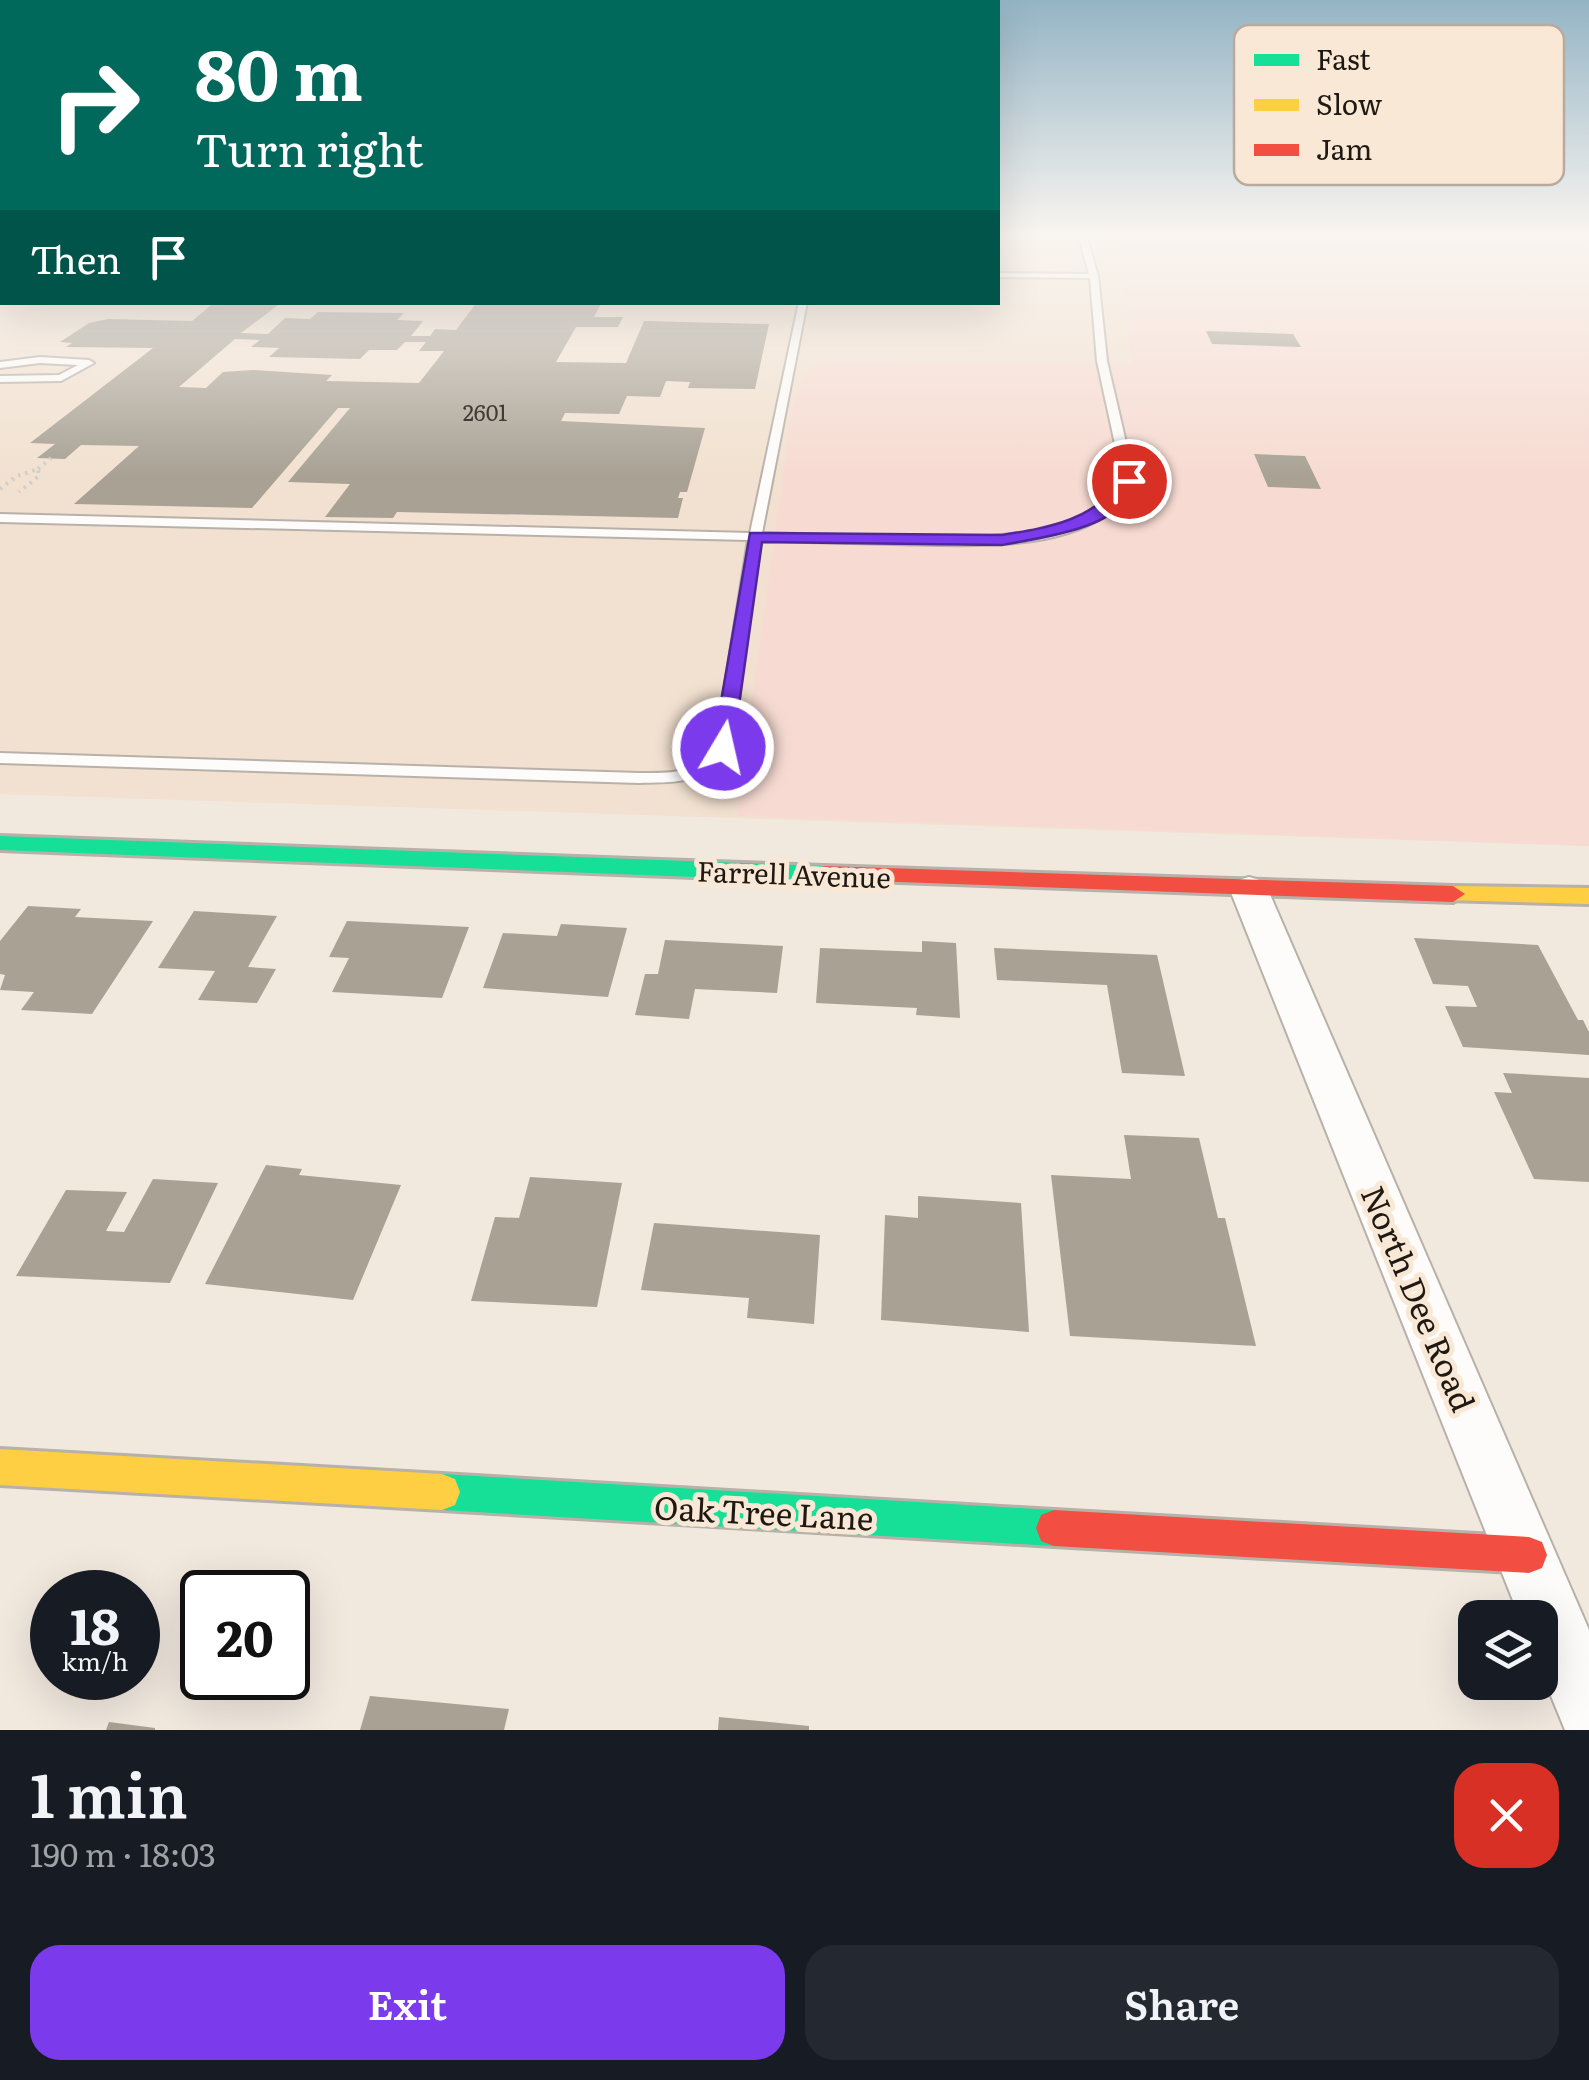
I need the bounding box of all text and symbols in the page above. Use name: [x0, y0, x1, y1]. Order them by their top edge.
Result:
text: 80 m: [195, 19, 363, 123]
legend: [1234, 25, 1564, 185]
text: Fast: [1316, 37, 1371, 79]
icon: right: [30, 40, 160, 170]
text: Slow: [1316, 82, 1382, 124]
text: Turn right: [195, 114, 423, 181]
text: Jam: [1316, 127, 1372, 169]
text: Then: [30, 229, 121, 286]
icon: arrive: [141, 230, 196, 285]
house number: 2601: [463, 395, 507, 428]
pin: [1087, 439, 1172, 524]
icon: arrive: [1102, 454, 1157, 509]
position arrow: [671, 696, 775, 800]
street label: Farrell Avenue: [696, 849, 892, 897]
street label: North Dee Road: [1351, 1178, 1489, 1418]
street label: Oak Tree Lane: [653, 1481, 875, 1541]
speed limit sign: 20: [180, 1570, 310, 1700]
text: 18: [70, 1586, 120, 1660]
map controls: [1458, 1600, 1558, 1700]
button: layers: [1458, 1600, 1558, 1700]
text: km/h: [62, 1642, 128, 1679]
text: 1 min: [30, 1747, 188, 1836]
button: close: [1454, 1763, 1559, 1868]
text: 190 m · 18:03: [30, 1829, 216, 1877]
button: Exit: [30, 1945, 785, 2060]
button: Share: [805, 1945, 1559, 2060]

